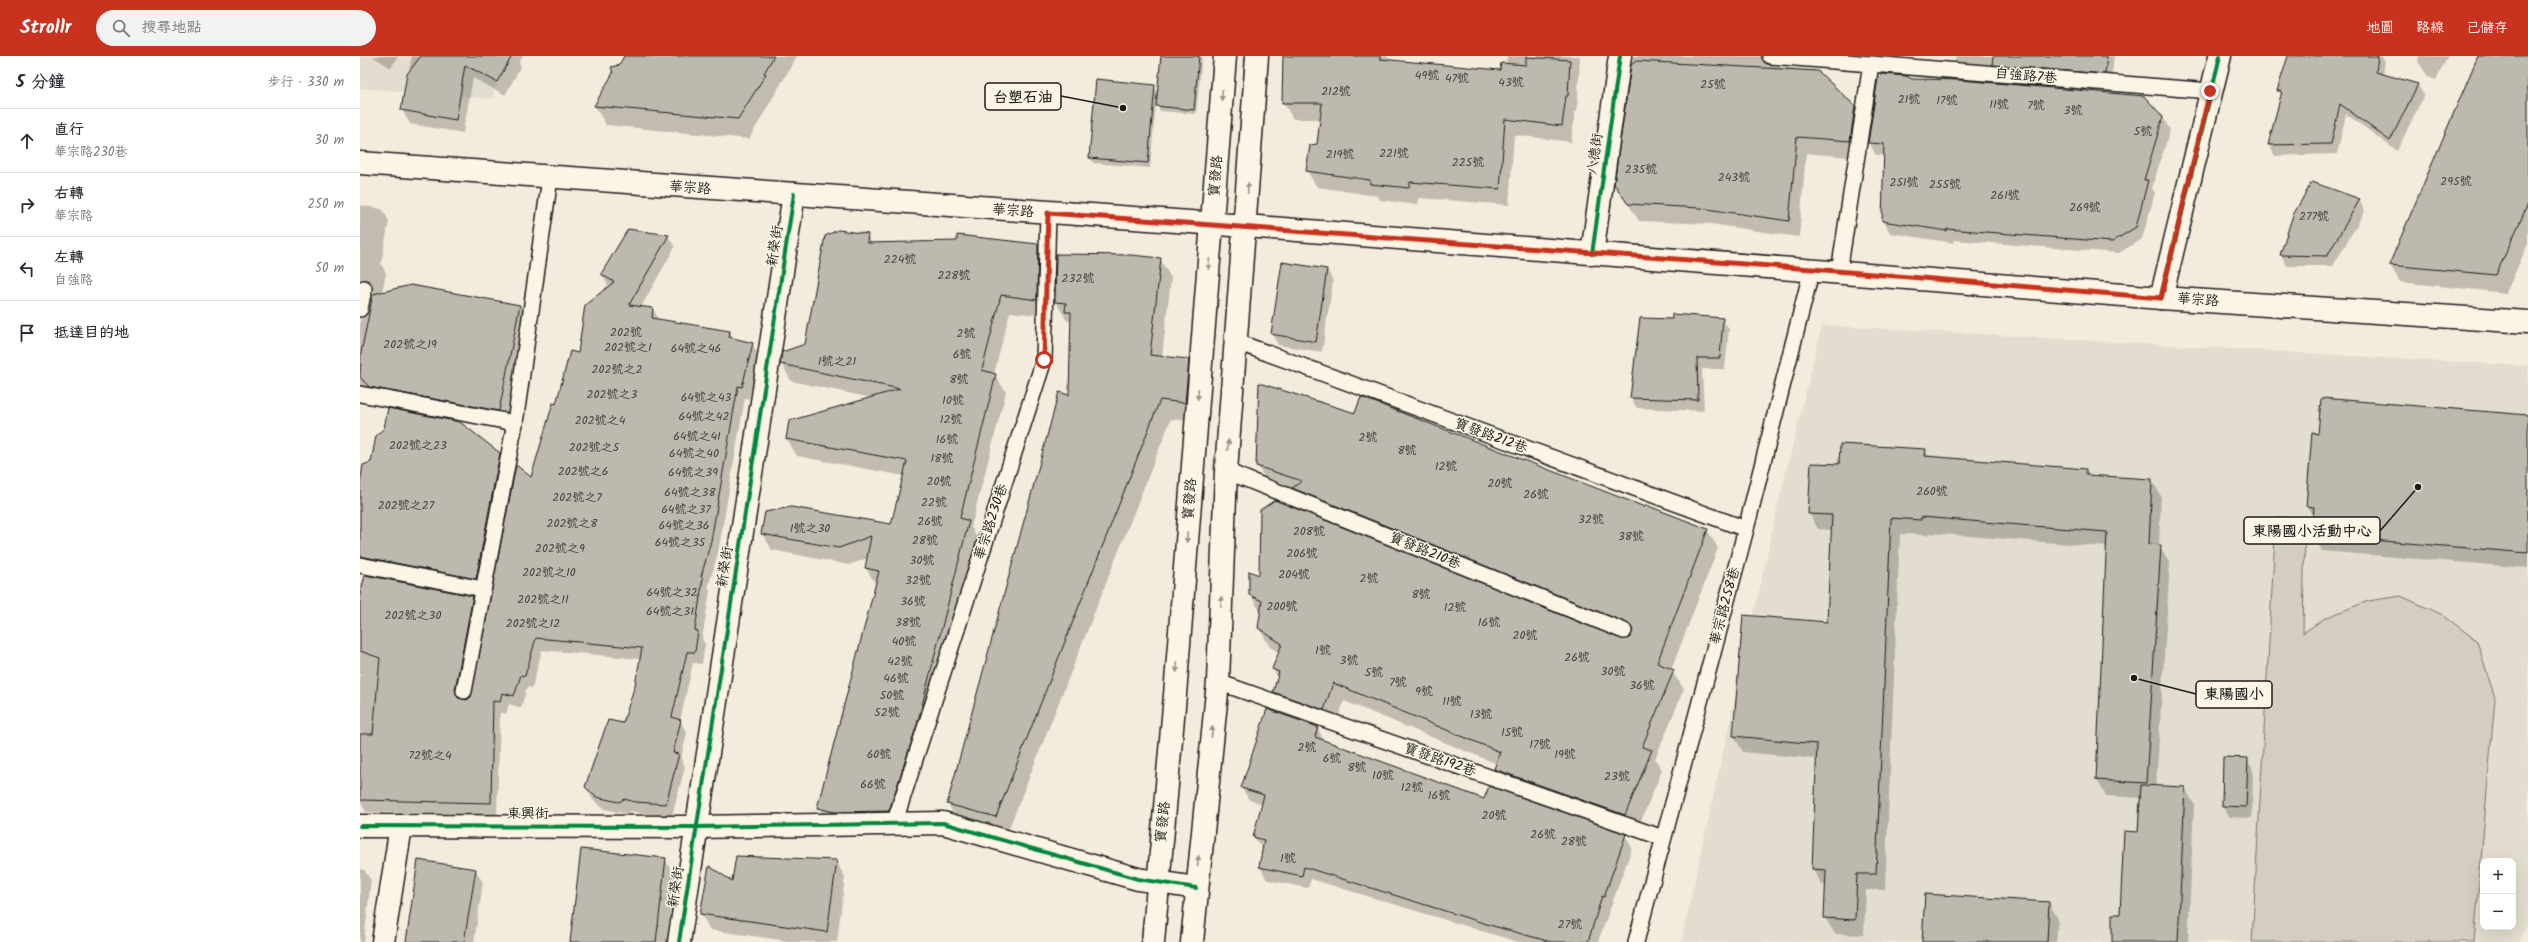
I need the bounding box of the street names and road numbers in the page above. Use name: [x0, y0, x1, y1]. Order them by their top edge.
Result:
street label: 自強路7巷: [1994, 62, 2059, 90]
street label: 八德街: [1581, 132, 1609, 176]
street label: 寶發路: [1203, 154, 1229, 198]
street label: 華宗路: [668, 176, 712, 200]
street label: 華宗路: [991, 199, 1035, 223]
street label: 新榮街: [761, 224, 789, 268]
street label: 華宗路: [2176, 288, 2220, 312]
street label: 寶發路212巷: [1451, 413, 1532, 460]
street label: 寶發路: [1178, 477, 1202, 521]
street label: 華宗路230巷: [968, 480, 1014, 563]
street label: 寶發路210巷: [1386, 527, 1465, 576]
street label: 新榮街: [711, 545, 739, 589]
street label: 華宗路258巷: [1704, 564, 1746, 648]
street label: 寶發路192巷: [1401, 737, 1480, 783]
street label: 寶發路: [1150, 800, 1176, 844]
street label: 東興街: [507, 803, 549, 825]
street label: 新榮街: [662, 865, 690, 909]

